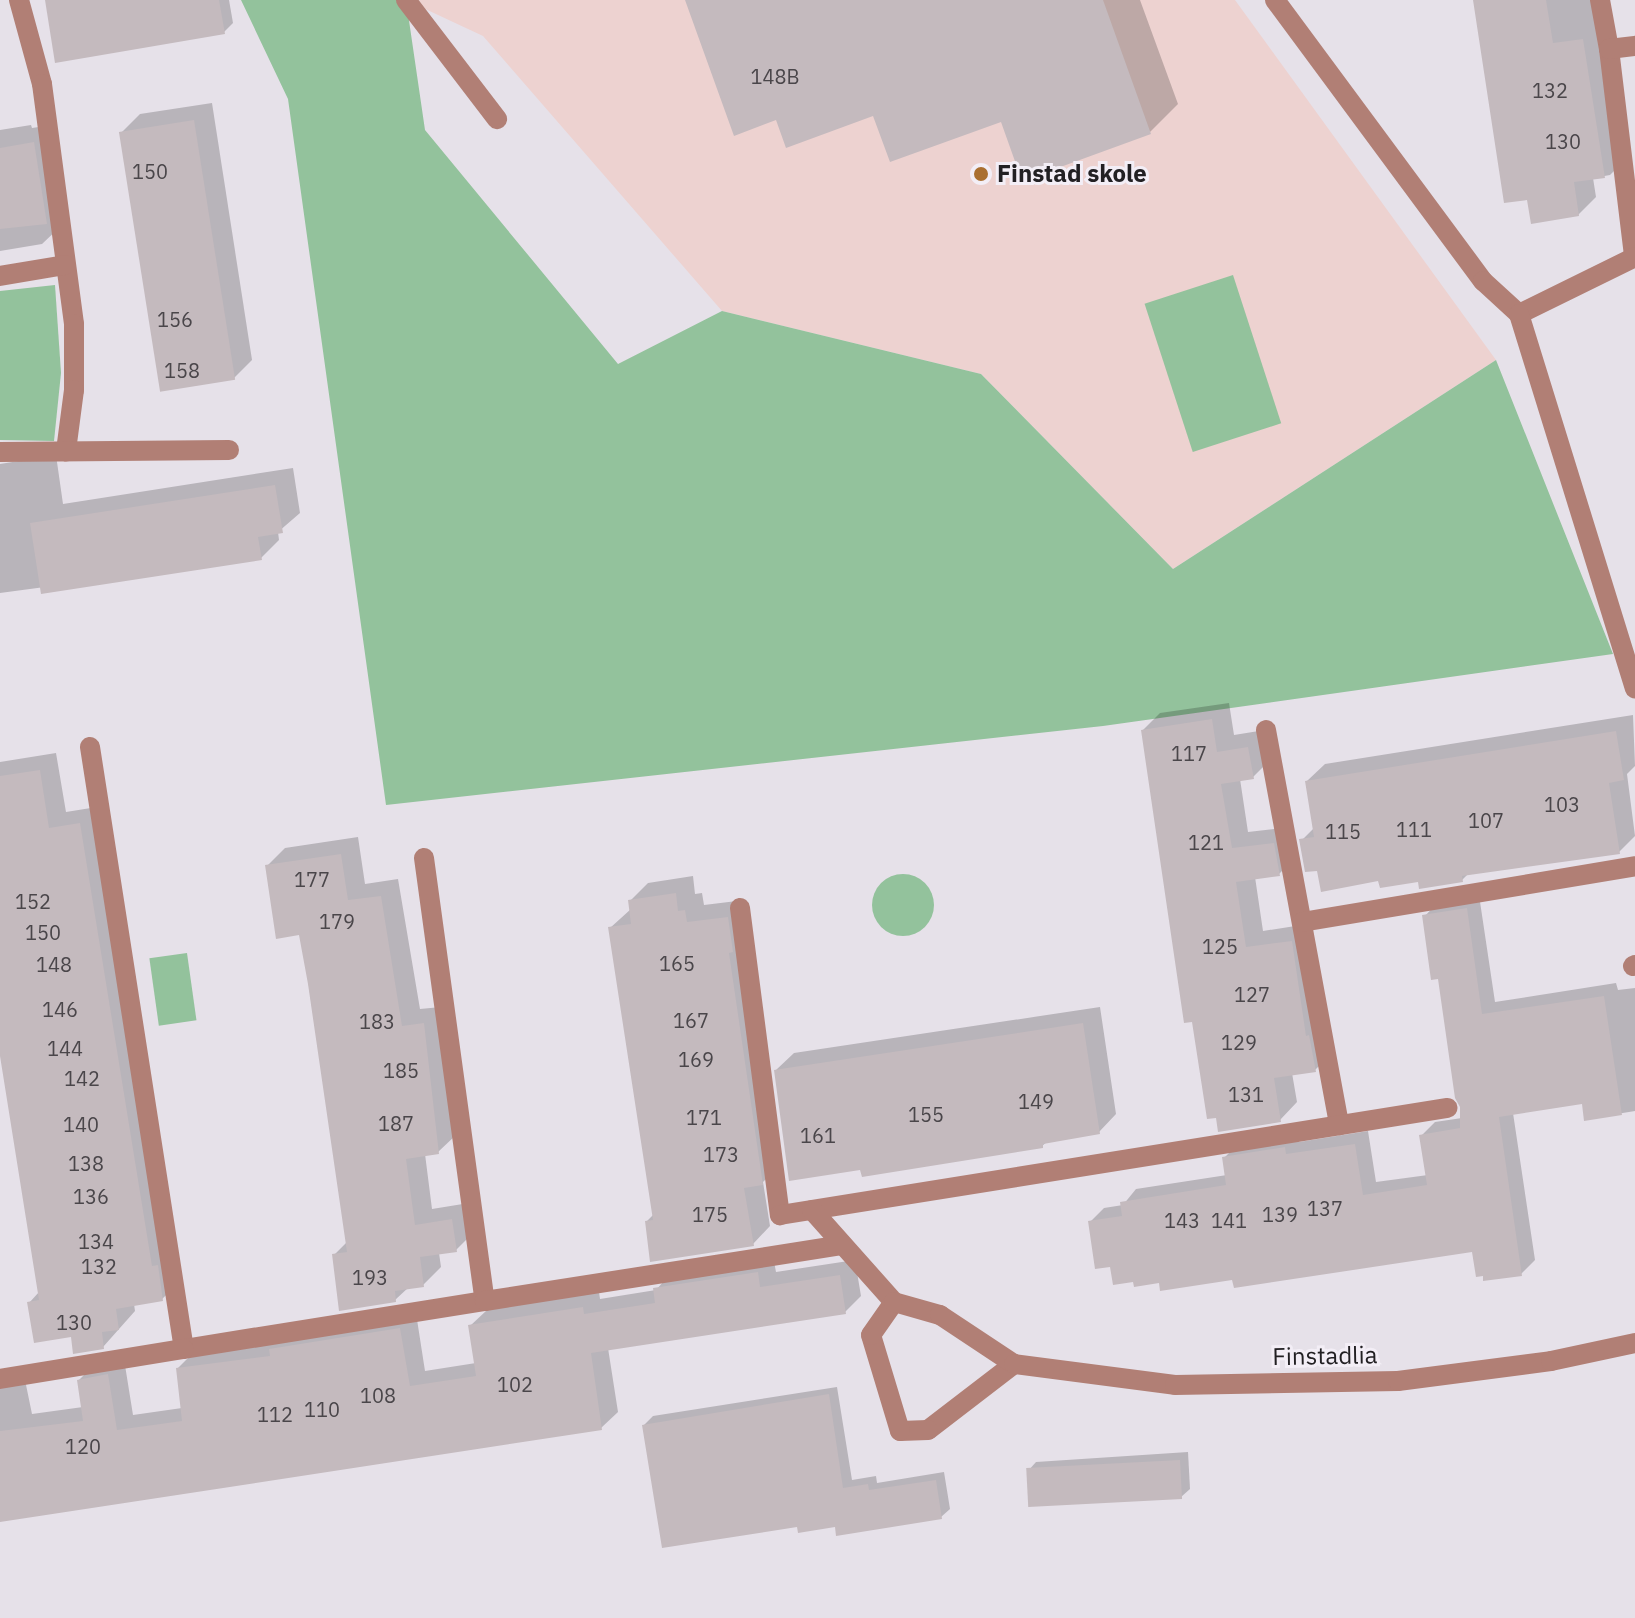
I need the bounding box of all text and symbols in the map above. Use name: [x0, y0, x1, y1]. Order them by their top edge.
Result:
house number: 148B: [750, 64, 800, 88]
house number: 132: [1532, 78, 1568, 102]
house number: 130: [1545, 129, 1581, 153]
house number: 150: [132, 159, 168, 183]
place label: Finstad skole: [997, 160, 1147, 188]
marker: Finstad skole: [972, 165, 990, 183]
house number: 156: [157, 307, 193, 331]
house number: 158: [164, 358, 200, 382]
house number: 117: [1171, 741, 1207, 765]
house number: 103: [1544, 792, 1580, 816]
house number: 107: [1468, 808, 1504, 832]
house number: 111: [1396, 817, 1432, 841]
house number: 115: [1325, 819, 1361, 843]
house number: 121: [1188, 830, 1224, 854]
house number: 177: [294, 867, 330, 891]
house number: 152: [15, 889, 51, 913]
house number: 179: [319, 909, 355, 933]
house number: 150: [25, 920, 61, 944]
house number: 125: [1202, 934, 1238, 958]
house number: 165: [659, 951, 695, 975]
house number: 148: [36, 952, 72, 976]
house number: 127: [1234, 982, 1270, 1006]
house number: 146: [42, 997, 78, 1021]
house number: 167: [673, 1008, 709, 1032]
house number: 183: [359, 1009, 395, 1033]
house number: 129: [1221, 1030, 1257, 1054]
house number: 144: [47, 1036, 83, 1060]
house number: 169: [678, 1047, 714, 1071]
house number: 185: [383, 1058, 419, 1082]
house number: 142: [64, 1066, 100, 1090]
house number: 131: [1228, 1082, 1264, 1106]
house number: 149: [1018, 1089, 1054, 1113]
house number: 155: [908, 1102, 944, 1126]
house number: 171: [686, 1105, 722, 1129]
house number: 187: [378, 1111, 414, 1135]
house number: 140: [63, 1112, 99, 1136]
house number: 161: [800, 1123, 836, 1147]
house number: 173: [703, 1142, 739, 1166]
house number: 138: [68, 1151, 104, 1175]
house number: 136: [73, 1184, 109, 1208]
house number: 137: [1307, 1196, 1343, 1220]
house number: 175: [692, 1202, 728, 1226]
house number: 139: [1262, 1202, 1298, 1226]
house number: 143: [1164, 1208, 1200, 1232]
house number: 141: [1211, 1208, 1247, 1232]
house number: 134: [78, 1229, 114, 1253]
house number: 132: [81, 1254, 117, 1278]
house number: 193: [352, 1265, 388, 1289]
house number: 130: [56, 1310, 92, 1334]
street label: Finstadlia: [1272, 1341, 1378, 1371]
house number: 102: [497, 1372, 533, 1396]
house number: 108: [360, 1383, 396, 1407]
house number: 110: [304, 1397, 340, 1421]
house number: 112: [257, 1402, 293, 1426]
house number: 120: [65, 1434, 101, 1458]

